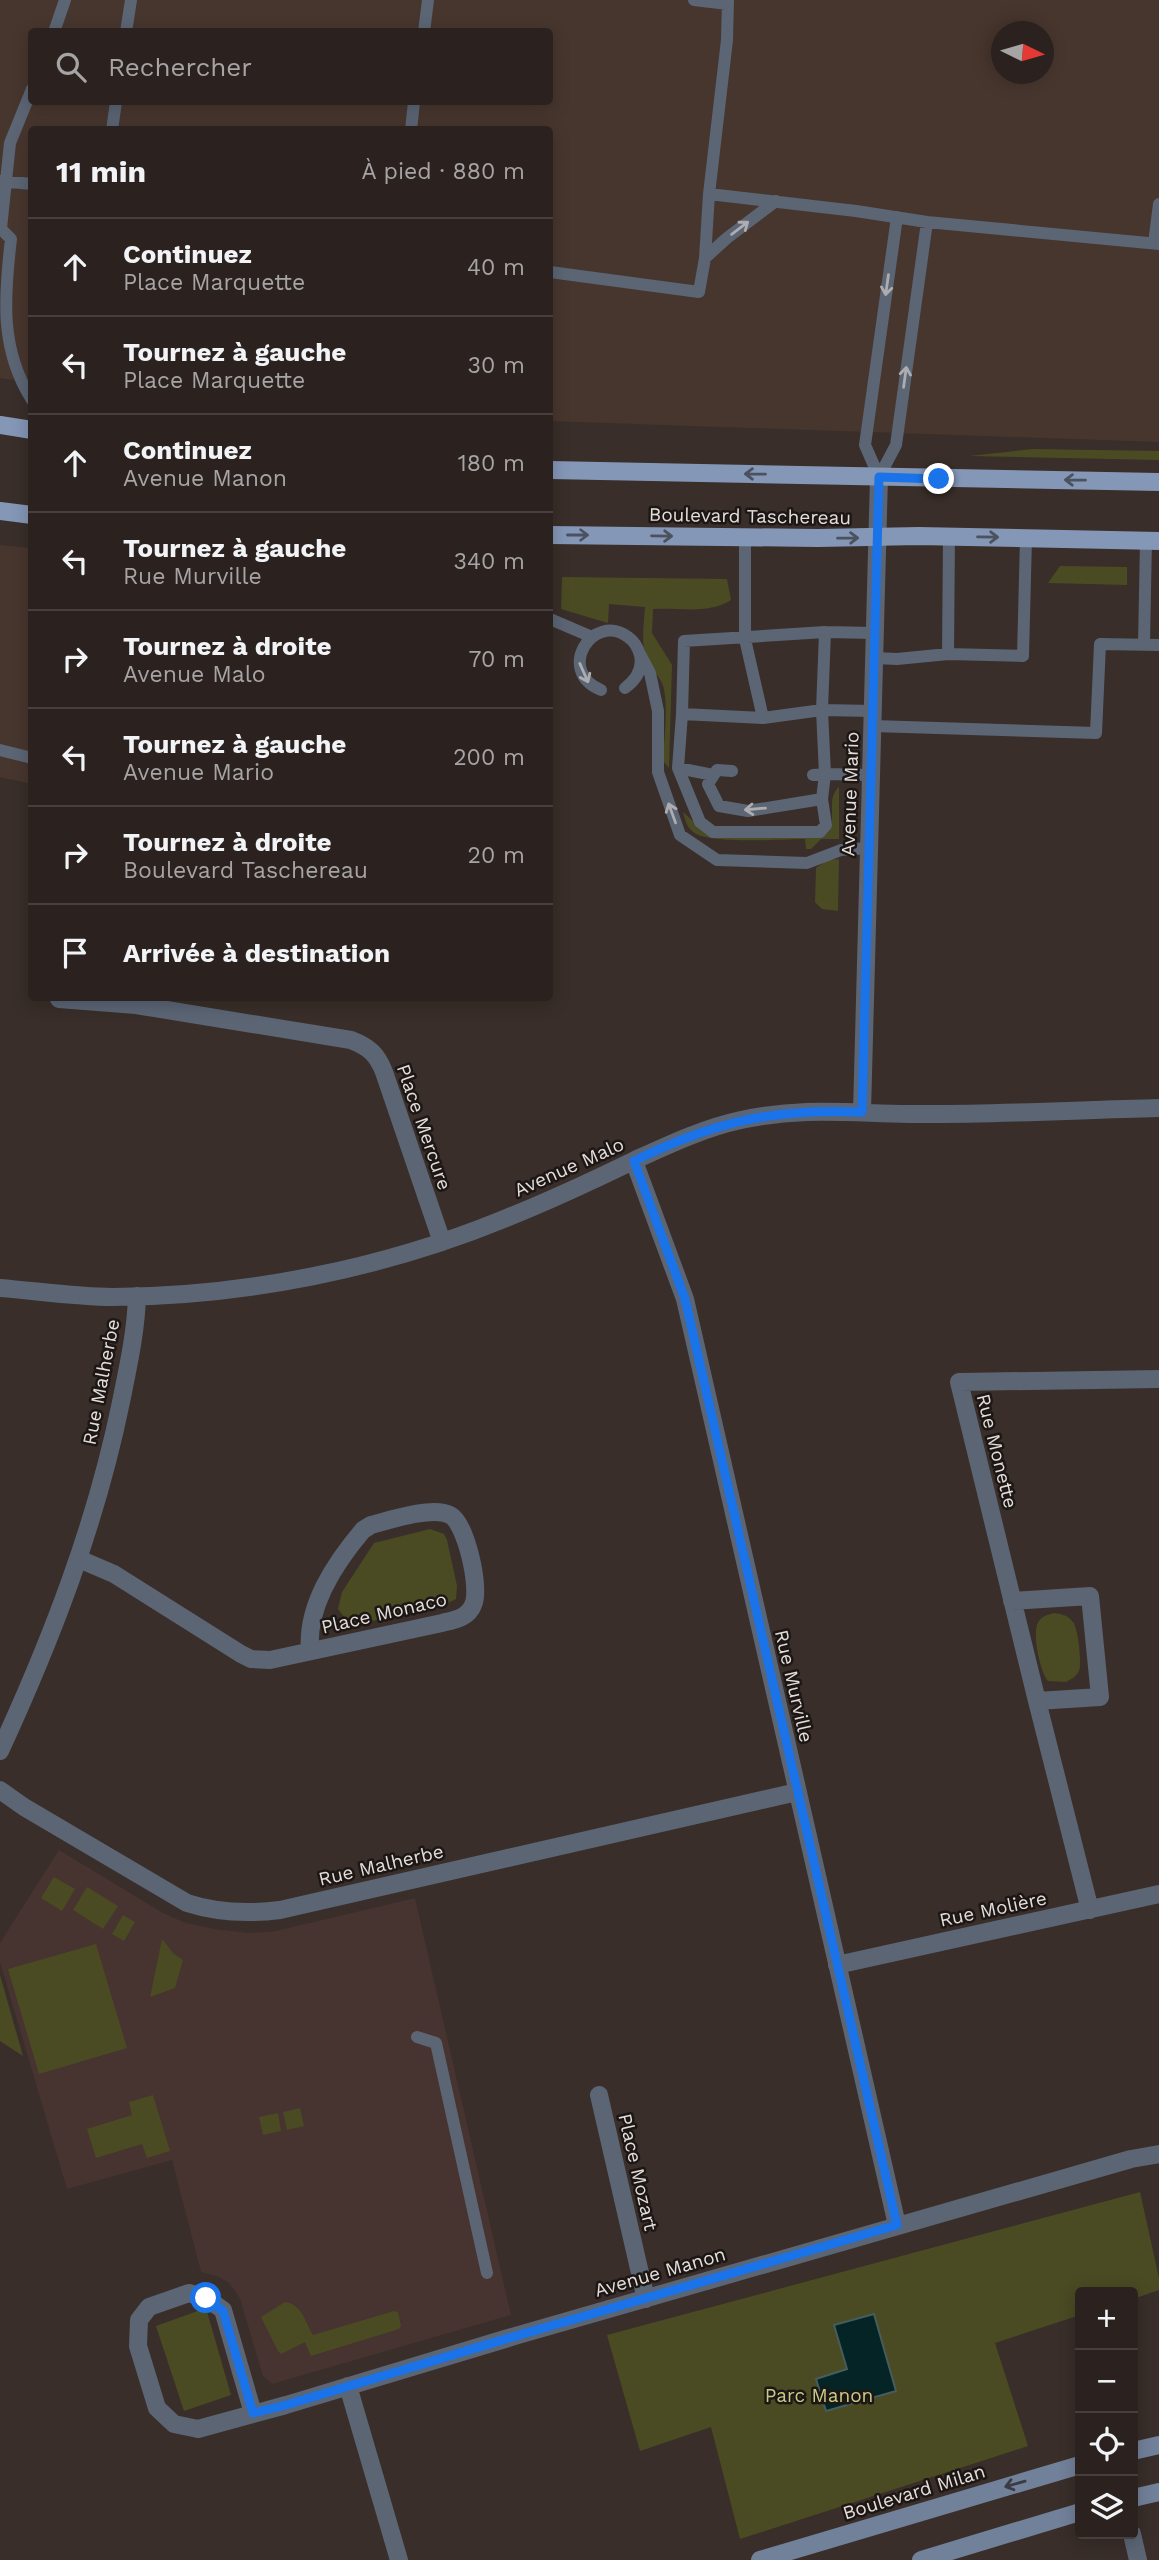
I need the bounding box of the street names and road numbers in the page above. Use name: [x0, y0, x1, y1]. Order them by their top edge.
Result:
street label: Boulevard Taschereau: [649, 503, 851, 529]
street label: Avenue Mario: [836, 731, 864, 857]
street label: Place Mercure: [392, 1061, 456, 1193]
street label: Avenue Malo: [511, 1133, 627, 1201]
street label: Rue Malherbe: [78, 1317, 124, 1447]
street label: Rue Monette: [972, 1391, 1022, 1511]
street label: Place Monaco: [319, 1587, 449, 1639]
street label: Rue Murville: [770, 1628, 818, 1744]
street label: Rue Malherbe: [316, 1839, 446, 1891]
street label: Rue Molière: [937, 1886, 1049, 1932]
street label: Place Mozart: [613, 2111, 663, 2233]
street label: Avenue Manon: [592, 2242, 728, 2302]
street label: Boulevard Milan: [840, 2459, 988, 2525]

